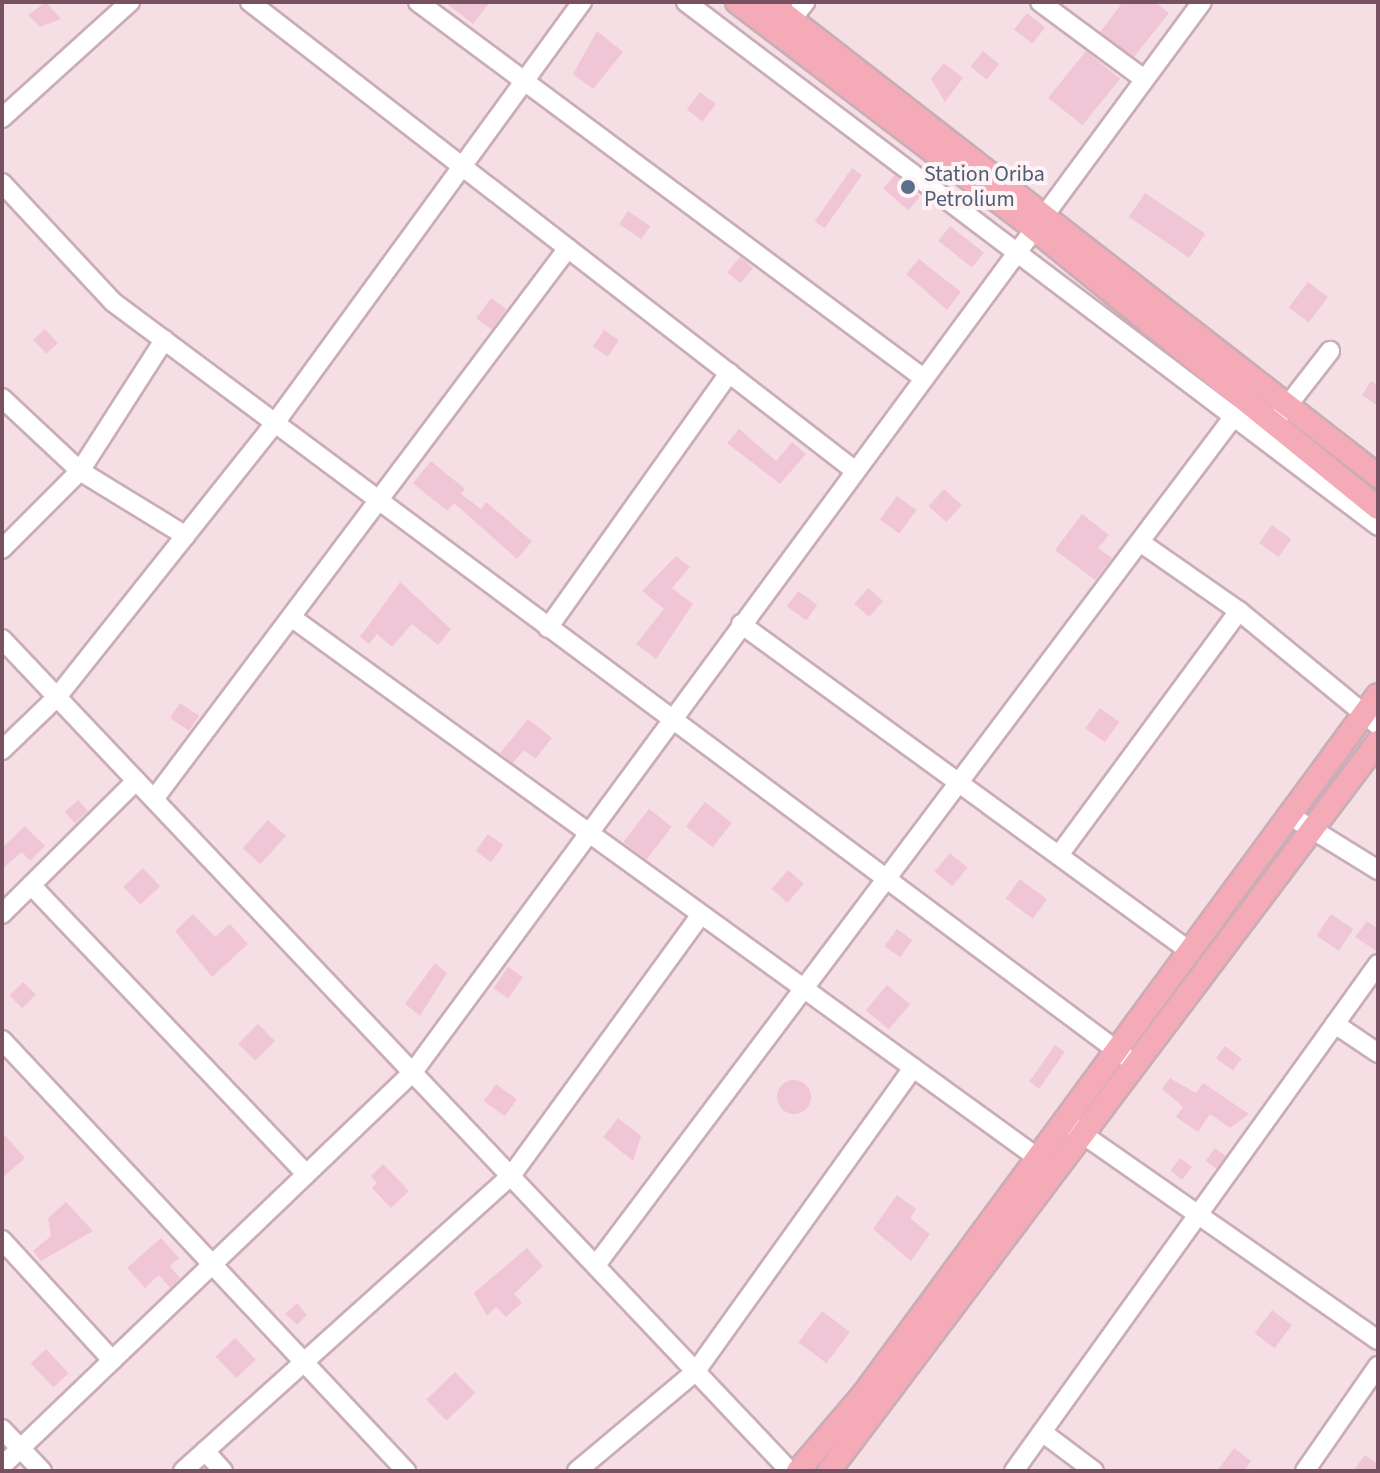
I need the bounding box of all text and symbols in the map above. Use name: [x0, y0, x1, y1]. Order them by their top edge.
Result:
place label: Station Oriba Petrolium: [924, 161, 1045, 212]
marker: Station Oriba Petrolium: [899, 178, 917, 196]

